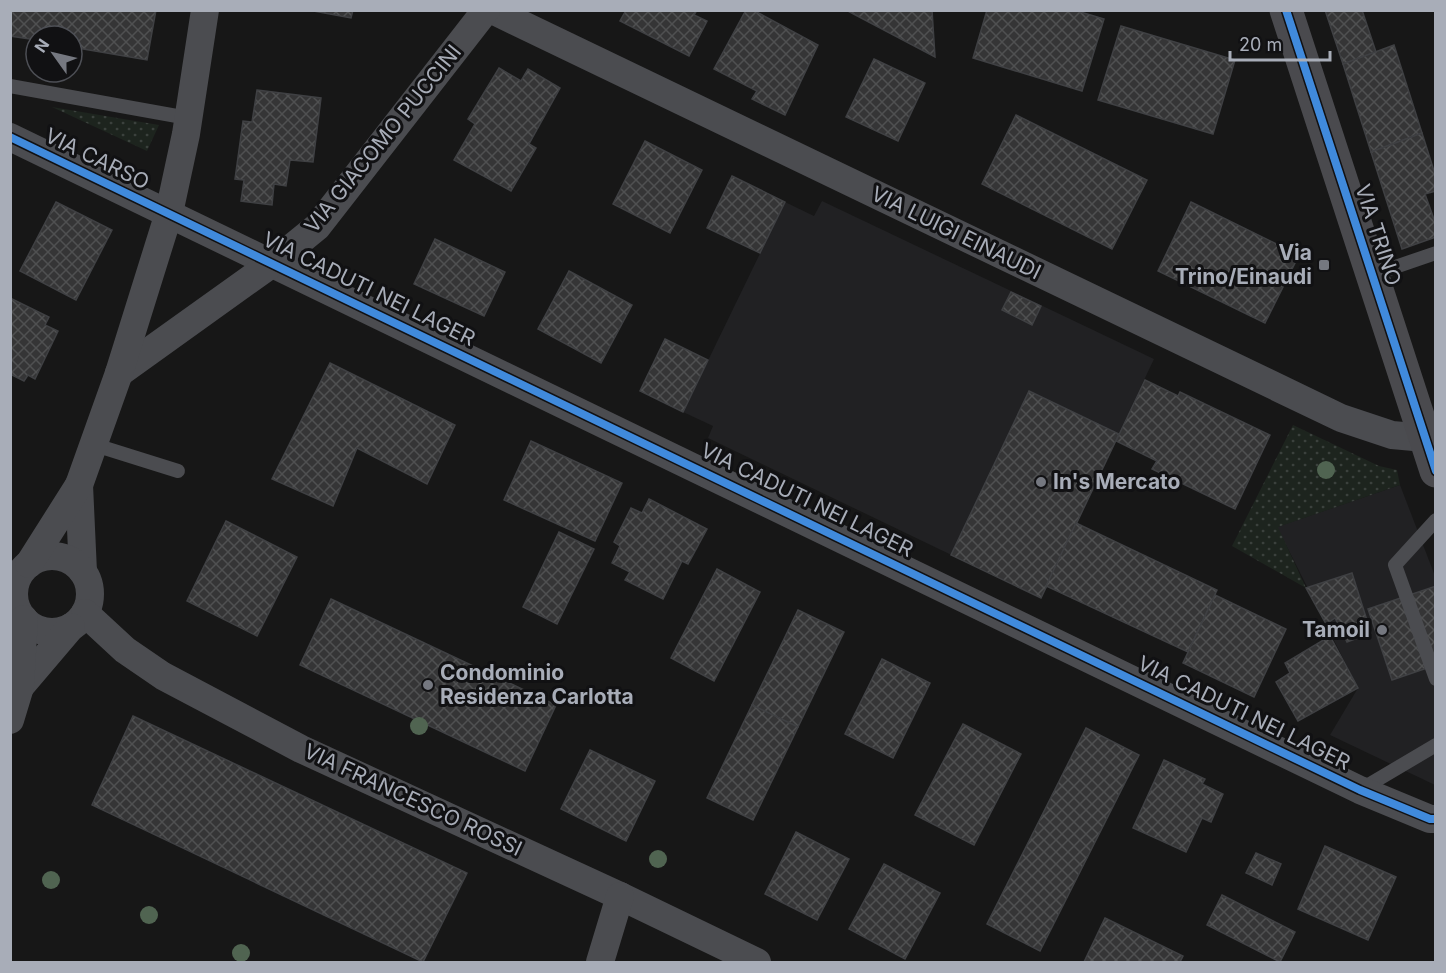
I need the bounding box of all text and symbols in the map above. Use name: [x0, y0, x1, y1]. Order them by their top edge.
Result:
north arrow: [24, 24, 84, 84]
scale bar: [1230, 24, 1330, 62]
text: 20 m: [1239, 34, 1282, 55]
text: N: [30, 35, 53, 56]
street label: VIA GIACOMO PUCCINI: [299, 40, 466, 238]
street label: VIA CARSO: [41, 123, 153, 195]
street label: VIA LUIGI EINAUDI: [867, 181, 1045, 284]
street label: VIA TRINO: [1350, 181, 1407, 289]
street label: VIA CADUTI NEI LAGER: [259, 226, 480, 351]
place label: Via Trino/Einaudi: [1175, 240, 1312, 289]
marker: Via Trino/Einaudi: [1317, 258, 1331, 272]
street label: VIA CADUTI NEI LAGER: [697, 437, 918, 562]
place label: In's Mercato: [1053, 469, 1181, 494]
marker: In's Mercato: [1034, 475, 1048, 489]
place label: Tamoil: [1302, 617, 1370, 642]
marker: Tamoil: [1375, 623, 1389, 637]
street label: VIA CADUTI NEI LAGER: [1134, 650, 1355, 775]
place label: Condominio Residenza Carlotta: [440, 660, 634, 709]
marker: Condominio Residenza Carlotta: [421, 678, 435, 692]
street label: VIA FRANCESCO ROSSI: [300, 738, 526, 861]

